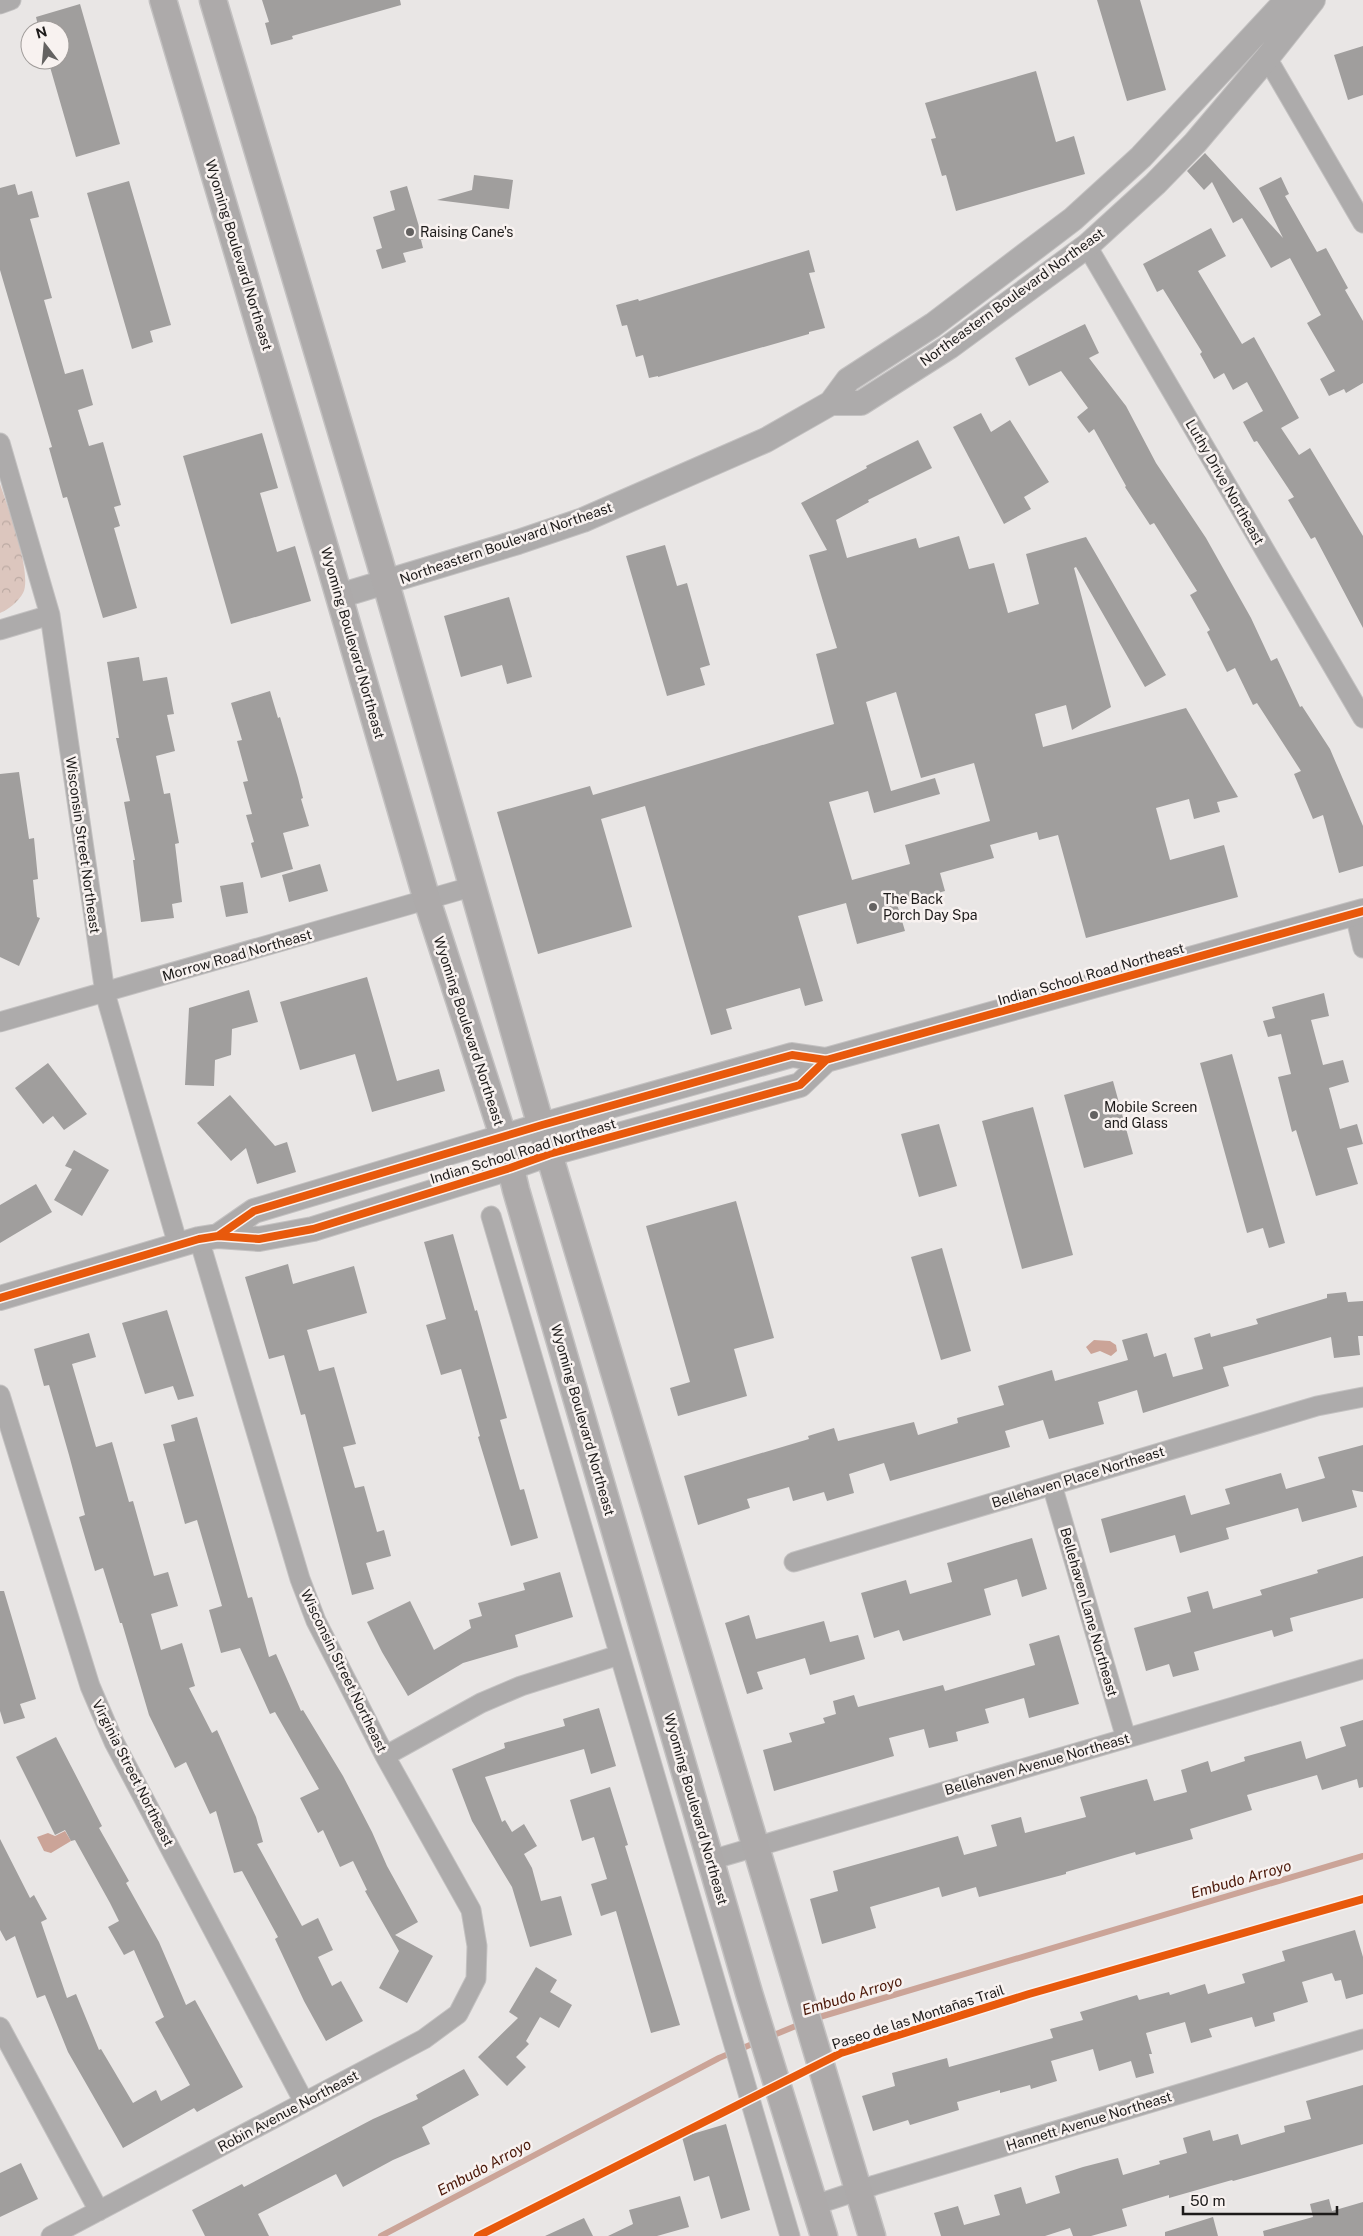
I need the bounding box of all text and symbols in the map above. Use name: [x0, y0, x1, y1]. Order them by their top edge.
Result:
north arrow: [20, 20, 70, 70]
text: N: [34, 23, 49, 42]
street label: Wyoming Boulevard Northeast: [202, 158, 276, 352]
place label: Raising Cane's: [420, 224, 513, 240]
street label: Northeastern Boulevard Northeast: [917, 225, 1107, 369]
marker: Raising Cane's: [404, 226, 416, 238]
street label: Luthy Drive Northeast: [1183, 416, 1267, 548]
street label: Northeastern Boulevard Northeast: [398, 499, 614, 587]
street label: Wyoming Boulevard Northeast: [318, 545, 388, 741]
street label: Wisconsin Street Northeast: [63, 755, 103, 935]
place label: The Back Porch Day Spa: [883, 891, 978, 923]
marker: The Back Porch Day Spa: [867, 901, 879, 913]
street label: Morrow Road Northeast: [160, 926, 314, 984]
street label: Wyoming Boulevard Northeast: [431, 934, 507, 1128]
street label: Indian School Road Northeast: [996, 940, 1186, 1008]
place label: Mobile Screen and Glass: [1104, 1099, 1197, 1131]
marker: Mobile Screen and Glass: [1088, 1109, 1100, 1121]
street label: Indian School Road Northeast: [428, 1115, 618, 1187]
street label: Wyoming Boulevard Northeast: [548, 1322, 618, 1518]
street label: Bellehaven Place Northeast: [990, 1443, 1166, 1511]
street label: Bellehaven Lane Northeast: [1057, 1526, 1121, 1698]
street label: Wisconsin Street Northeast: [298, 1587, 390, 1755]
street label: Virginia Street Northeast: [89, 1697, 177, 1849]
street label: Wyoming Boulevard Northeast: [661, 1711, 731, 1907]
street label: Bellehaven Avenue Northeast: [943, 1730, 1131, 1798]
water label: Embudo Arroyo: [1189, 1857, 1293, 1901]
water label: Embudo Arroyo: [800, 1972, 904, 2018]
street label: Paseo de las Montañas Trail: [830, 1982, 1006, 2052]
street label: Robin Avenue Northeast: [215, 2067, 361, 2155]
street label: Hannett Avenue Northeast: [1004, 2088, 1174, 2154]
water label: Embudo Arroyo: [434, 2135, 534, 2199]
scale bar: [1183, 2184, 1337, 2216]
text: 50 m: [1190, 2192, 1225, 2209]

